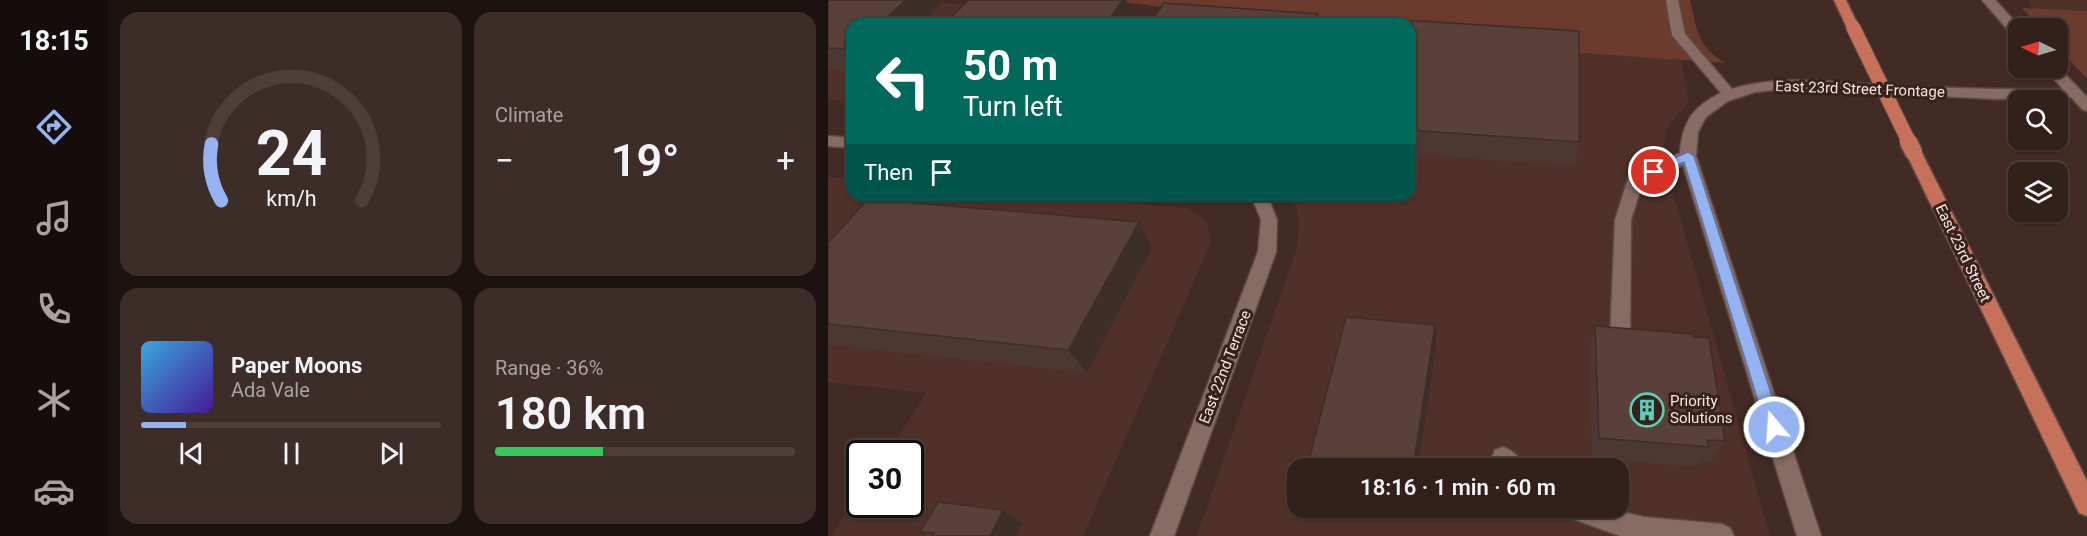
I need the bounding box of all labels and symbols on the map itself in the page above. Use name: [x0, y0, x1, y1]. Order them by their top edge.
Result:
north arrow: [2008, 18, 2068, 78]
street label: East 23rd Street Frontage: [1775, 77, 1945, 101]
pin: [1628, 146, 1679, 197]
street label: East 23rd Street: [1932, 201, 1994, 305]
street label: East 22nd Terrace: [1195, 308, 1255, 426]
building icon: Priority Solutions: [1629, 392, 1665, 428]
place label: Priority Solutions: [1670, 392, 1733, 427]
position arrow: [1742, 395, 1806, 459]
speed limit sign: 30: [846, 440, 924, 518]

